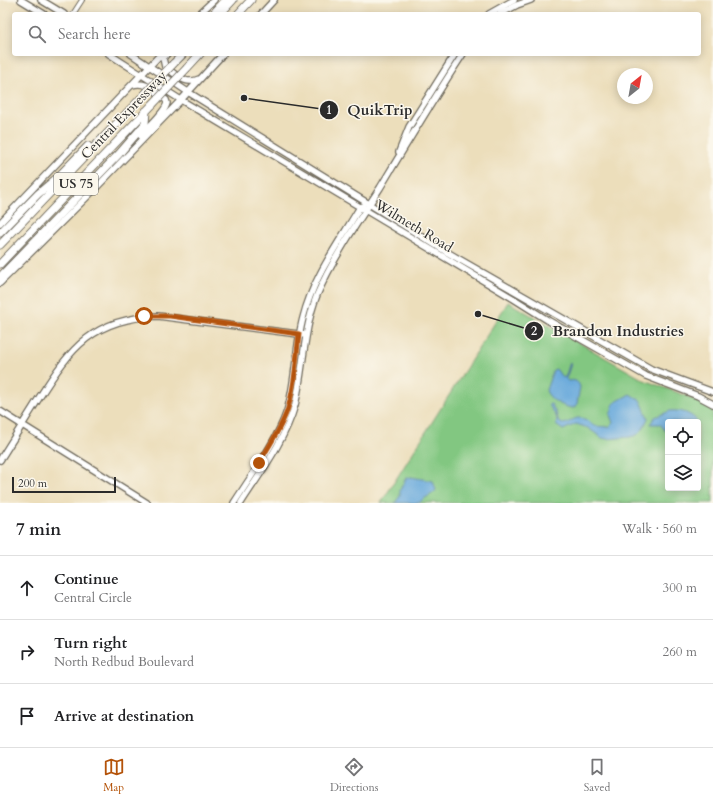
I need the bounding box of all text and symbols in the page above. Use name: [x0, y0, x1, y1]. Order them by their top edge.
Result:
search box: [12, 12, 701, 56]
icon: search: [26, 23, 48, 45]
text: Search here: [58, 24, 131, 44]
street label: Central Expressway: [77, 66, 172, 163]
north arrow: [617, 68, 653, 104]
callout: QuikTrip: [319, 96, 420, 123]
text: QuikTrip: [347, 100, 413, 120]
text: 1: [326, 102, 332, 118]
road number: US 75: [54, 173, 98, 195]
street label: Wilmeth Road: [371, 195, 457, 257]
route start: [135, 307, 153, 325]
callout: Brandon Industries: [524, 317, 692, 344]
text: Brandon Industries: [552, 321, 684, 341]
text: 2: [531, 323, 537, 339]
map controls: [665, 419, 701, 491]
button: locate: [665, 419, 701, 455]
route end: [250, 454, 268, 472]
button: layers: [665, 455, 701, 491]
scale bar: [12, 475, 116, 494]
text: 200 m: [18, 476, 47, 491]
text: 7 min: [16, 518, 61, 541]
text: Walk · 560 m: [622, 520, 697, 538]
text: Continue: [54, 569, 119, 589]
icon: ahead: [16, 577, 38, 599]
text: 300 m: [663, 579, 697, 597]
text: Central Circle: [54, 589, 132, 607]
text: Turn right: [54, 633, 127, 653]
icon: right: [16, 641, 38, 663]
text: 260 m: [663, 643, 697, 661]
text: North Redbud Boulevard: [54, 653, 194, 671]
icon: arrive: [16, 705, 38, 727]
text: Arrive at destination: [54, 706, 194, 726]
tab: Map: [103, 756, 125, 795]
tab: Directions: [330, 756, 378, 795]
tab: Saved: [584, 756, 610, 795]

